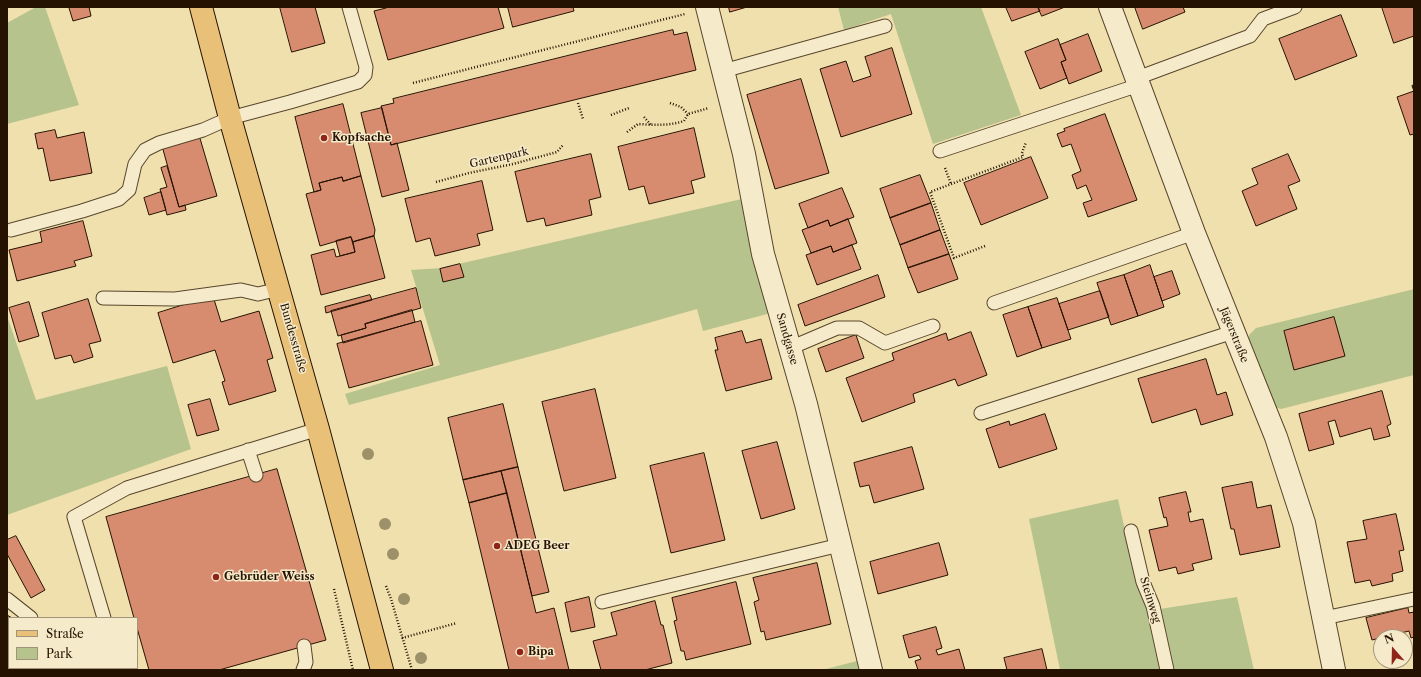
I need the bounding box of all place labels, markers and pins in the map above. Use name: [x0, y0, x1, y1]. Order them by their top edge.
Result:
place label: Kopfsache: [332, 131, 391, 145]
marker: Kopfsache: [319, 133, 329, 143]
place label: ADEG Beer: [505, 539, 570, 553]
marker: ADEG Beer: [492, 541, 502, 551]
place label: Gebrüder Weiss: [224, 570, 315, 584]
marker: Gebrüder Weiss: [211, 572, 221, 582]
place label: Bipa: [528, 645, 554, 659]
marker: Bipa: [515, 647, 525, 657]

